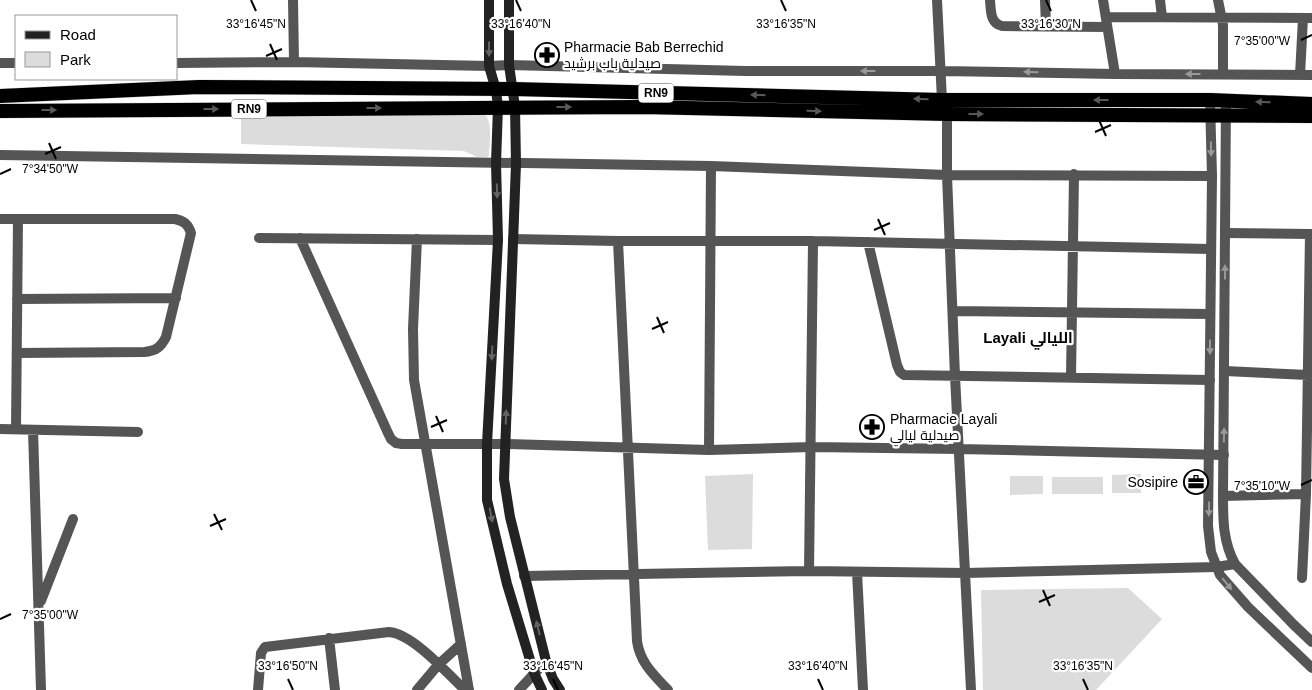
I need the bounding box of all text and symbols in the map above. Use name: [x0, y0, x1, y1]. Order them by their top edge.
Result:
legend: [15, 15, 178, 80]
text: 33°16'45"N: [226, 17, 286, 31]
text: 33°16'40"N: [491, 17, 551, 31]
text: 33°16'35"N: [756, 17, 816, 31]
text: 33°16'30"N: [1021, 17, 1081, 31]
text: Road: [60, 26, 96, 43]
text: 7°35'00"W: [1234, 34, 1291, 48]
place label: Pharmacie Bab Berrechid صيدلية باب برشيد: [564, 39, 724, 71]
one-way arrow: [485, 41, 493, 57]
pharmacy icon: Pharmacie Bab Berrechid صيدلية باب برشيد: [534, 42, 560, 68]
text: Park: [60, 51, 91, 68]
one-way arrow: [860, 67, 876, 75]
one-way arrow: [1023, 68, 1039, 76]
one-way arrow: [1185, 70, 1201, 78]
road number: RN9: [638, 84, 674, 102]
one-way arrow: [750, 91, 766, 99]
one-way arrow: [913, 95, 929, 103]
one-way arrow: [1093, 96, 1109, 104]
one-way arrow: [1255, 98, 1271, 106]
road number: RN9: [232, 100, 266, 118]
one-way arrow: [556, 103, 572, 111]
one-way arrow: [366, 104, 382, 112]
one-way arrow: [203, 105, 219, 113]
one-way arrow: [41, 106, 57, 114]
one-way arrow: [806, 107, 822, 115]
one-way arrow: [969, 110, 985, 118]
one-way arrow: [1207, 141, 1215, 157]
text: 7°34'50"W: [22, 162, 79, 176]
one-way arrow: [493, 183, 501, 199]
one-way arrow: [1221, 264, 1229, 280]
district label: Layali الليالي: [983, 329, 1073, 350]
one-way arrow: [1206, 339, 1214, 355]
one-way arrow: [487, 345, 495, 361]
one-way arrow: [503, 409, 511, 425]
place label: Pharmacie Layali صيدلية ليالي: [890, 411, 997, 447]
pharmacy icon: Pharmacie Layali صيدلية ليالي: [859, 414, 885, 440]
one-way arrow: [1220, 427, 1228, 443]
office icon: Sosipire: [1183, 469, 1209, 495]
place label: Sosipire: [1127, 474, 1178, 490]
text: 7°35'10"W: [1234, 479, 1291, 493]
one-way arrow: [1205, 501, 1213, 517]
one-way arrow: [487, 507, 495, 523]
one-way arrow: [1221, 577, 1232, 590]
text: 7°35'00"W: [22, 608, 79, 622]
one-way arrow: [533, 621, 541, 636]
text: 33°16'50"N: [258, 659, 318, 673]
text: 33°16'45"N: [523, 659, 583, 673]
text: 33°16'40"N: [788, 659, 848, 673]
text: 33°16'35"N: [1053, 659, 1113, 673]

